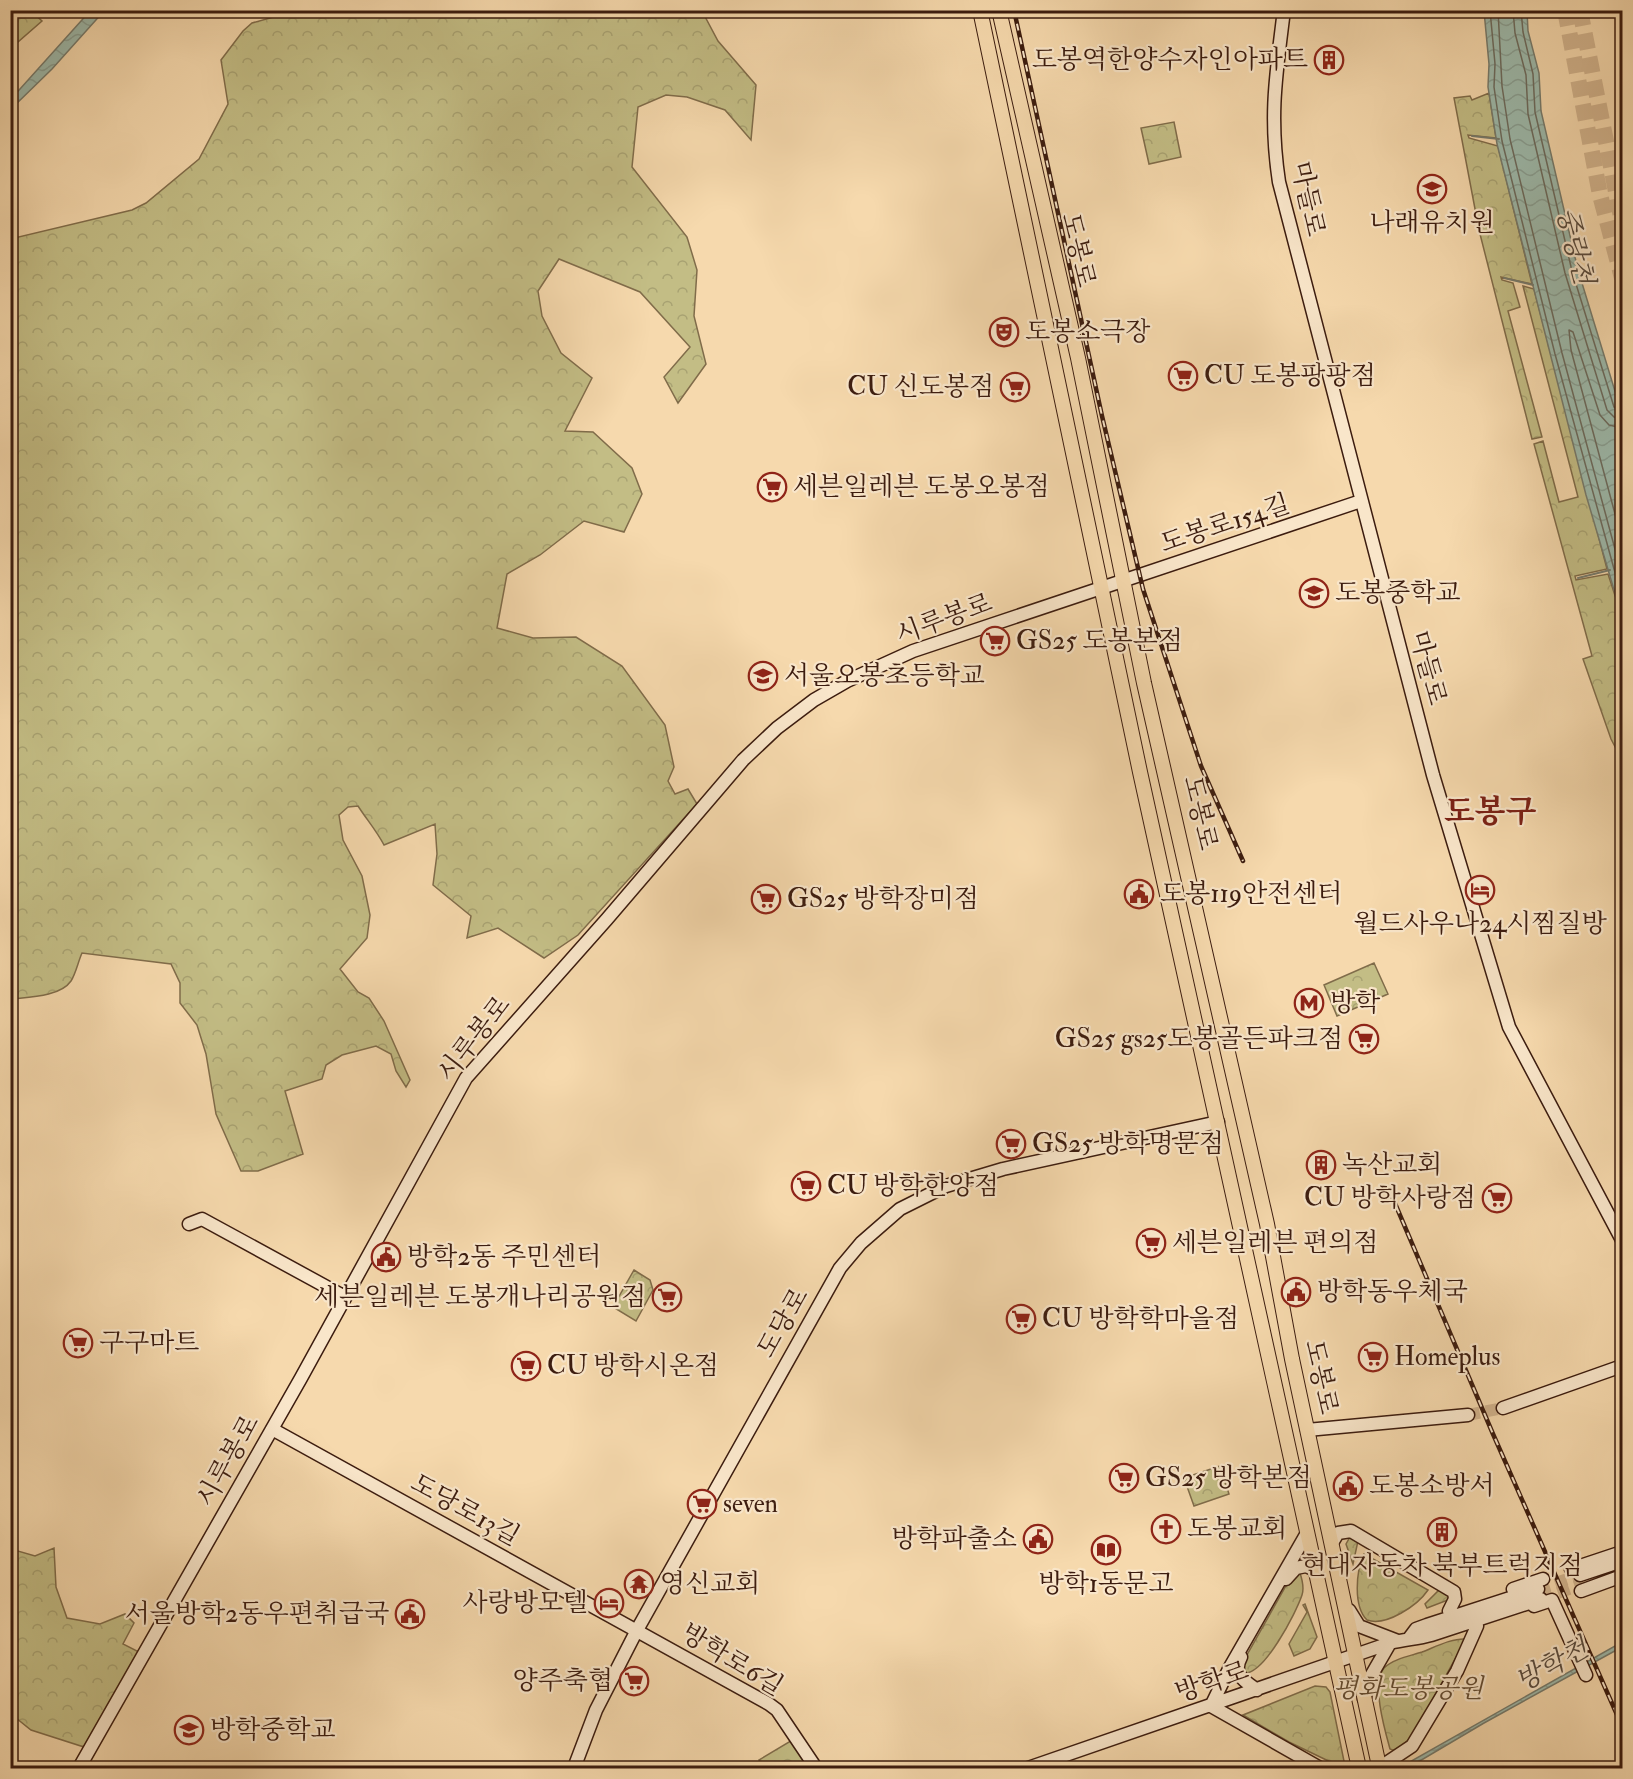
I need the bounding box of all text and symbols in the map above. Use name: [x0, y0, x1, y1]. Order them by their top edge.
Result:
place label: 도봉역한양수자인아파트: [1032, 44, 1308, 76]
building icon: 도봉역한양수자인아파트: [1313, 44, 1345, 76]
street label: 마들로: [1285, 159, 1331, 239]
school or university icon: 나래유치원: [1416, 173, 1448, 205]
water label: 중랑천: [1550, 204, 1601, 290]
place label: 나래유치원: [1369, 207, 1495, 239]
street label: 도봉로: [1054, 210, 1102, 290]
theatre icon: 도봉소극장: [988, 316, 1020, 348]
place label: 도봉소극장: [1025, 316, 1151, 348]
supermarket icon: CU 도봉팡팡점: [1167, 360, 1199, 392]
place label: CU 도봉팡팡점: [1204, 360, 1376, 392]
place label: CU 신도봉점: [847, 371, 994, 403]
supermarket icon: CU 신도봉점: [999, 371, 1031, 403]
supermarket icon: 세븐일레븐 도봉오봉점: [756, 471, 788, 503]
place label: 세븐일레븐 도봉오봉점: [793, 471, 1050, 503]
street label: 도봉로154길: [1156, 488, 1294, 560]
school or university icon: 도봉중학교: [1298, 577, 1330, 609]
place label: 도봉중학교: [1335, 577, 1461, 609]
street label: 시루봉로: [891, 587, 997, 651]
supermarket icon: GS25 도봉본점: [979, 625, 1011, 657]
place label: GS25 도봉본점: [1016, 625, 1183, 657]
street label: 마들로: [1403, 627, 1453, 709]
school or university icon: 서울오봉초등학교: [747, 660, 779, 692]
place label: 서울오봉초등학교: [784, 660, 985, 692]
street label: 도봉로: [1176, 773, 1224, 853]
district label: 도봉구: [1444, 792, 1536, 832]
hotel icon: 월드사우나24시찜질방: [1464, 874, 1496, 906]
public building icon: 도봉119안전센터: [1123, 878, 1155, 910]
place label: 도봉119안전센터: [1160, 878, 1342, 910]
supermarket icon: GS25 방학장미점: [750, 883, 782, 915]
place label: GS25 방학장미점: [787, 883, 979, 915]
place label: 월드사우나24시찜질방: [1353, 908, 1607, 940]
metro station icon: 방학: [1293, 987, 1325, 1019]
place label: 방학: [1330, 987, 1381, 1019]
street label: 시루봉로: [430, 990, 518, 1088]
place label: GS25 gs25도봉골든파크점: [1055, 1023, 1343, 1055]
supermarket icon: GS25 gs25도봉골든파크점: [1348, 1023, 1380, 1055]
supermarket icon: GS25 방학명문점: [995, 1128, 1027, 1160]
place label: GS25 방학명문점: [1032, 1128, 1224, 1160]
building icon: 녹산교회: [1305, 1149, 1337, 1181]
place label: 녹산교회: [1342, 1149, 1442, 1181]
supermarket icon: CU 방학한양점: [790, 1170, 822, 1202]
place label: CU 방학한양점: [827, 1170, 999, 1202]
place label: CU 방학사랑점: [1304, 1182, 1476, 1214]
supermarket icon: CU 방학사랑점: [1481, 1182, 1513, 1214]
supermarket icon: 세븐일레븐 편의점: [1135, 1227, 1167, 1259]
place label: 세븐일레븐 편의점: [1172, 1227, 1378, 1259]
public building icon: 방학2동 주민센터: [370, 1241, 402, 1273]
place label: 방학2동 주민센터: [407, 1241, 601, 1273]
public building icon: 방학동우체국: [1280, 1276, 1312, 1308]
place label: 방학동우체국: [1317, 1276, 1468, 1308]
place label: 세븐일레븐 도봉개나리공원점: [314, 1281, 646, 1313]
supermarket icon: 세븐일레븐 도봉개나리공원점: [651, 1281, 683, 1313]
street label: 도당로: [750, 1282, 816, 1364]
supermarket icon: CU 방학학마을점: [1005, 1303, 1037, 1335]
place label: CU 방학학마을점: [1042, 1303, 1239, 1335]
supermarket icon: 구구마트: [62, 1327, 94, 1359]
place label: 구구마트: [99, 1327, 199, 1359]
street label: 도봉로: [1298, 1337, 1344, 1417]
supermarket icon: Homeplus: [1357, 1341, 1389, 1373]
place label: Homeplus: [1394, 1341, 1500, 1374]
supermarket icon: CU 방학시온점: [510, 1350, 542, 1382]
place label: CU 방학시온점: [547, 1350, 719, 1382]
street label: 시루봉로: [190, 1409, 266, 1513]
supermarket icon: GS25 방학본점: [1108, 1462, 1140, 1494]
place label: GS25 방학본점: [1145, 1462, 1312, 1494]
street label: 도당로13길: [405, 1467, 525, 1553]
public building icon: 도봉소방서: [1332, 1470, 1364, 1502]
place label: 도봉소방서: [1369, 1470, 1495, 1502]
supermarket icon: seven: [686, 1488, 718, 1520]
place label: seven: [723, 1488, 778, 1520]
church icon: 도봉교회: [1150, 1513, 1182, 1545]
place label: 도봉교회: [1187, 1513, 1287, 1545]
building icon: 현대자동차 북부트럭지점: [1426, 1516, 1458, 1548]
place label: 방학파출소: [891, 1523, 1017, 1555]
public building icon: 방학파출소: [1022, 1523, 1054, 1555]
library icon: 방학1동문고: [1090, 1534, 1122, 1566]
place label: 현대자동차 북부트럭지점: [1301, 1550, 1583, 1582]
temple icon: 영신교회: [623, 1568, 655, 1600]
place label: 영신교회: [660, 1568, 760, 1600]
place label: 방학1동문고: [1039, 1568, 1173, 1600]
place label: 사랑방모텔: [462, 1587, 588, 1619]
hotel icon: 사랑방모텔: [593, 1587, 625, 1619]
place label: 서울방학2동우편취급국: [125, 1598, 389, 1630]
public building icon: 서울방학2동우편취급국: [394, 1598, 426, 1630]
street label: 방학로6길: [675, 1617, 789, 1703]
water label: 방학천: [1510, 1631, 1596, 1698]
street label: 방학로: [1171, 1655, 1253, 1709]
place label: 양주축협: [513, 1665, 613, 1697]
supermarket icon: 양주축협: [618, 1665, 650, 1697]
park label: 평화도봉공원: [1333, 1673, 1485, 1705]
school or university icon: 방학중학교: [173, 1714, 205, 1746]
place label: 방학중학교: [210, 1714, 336, 1746]

